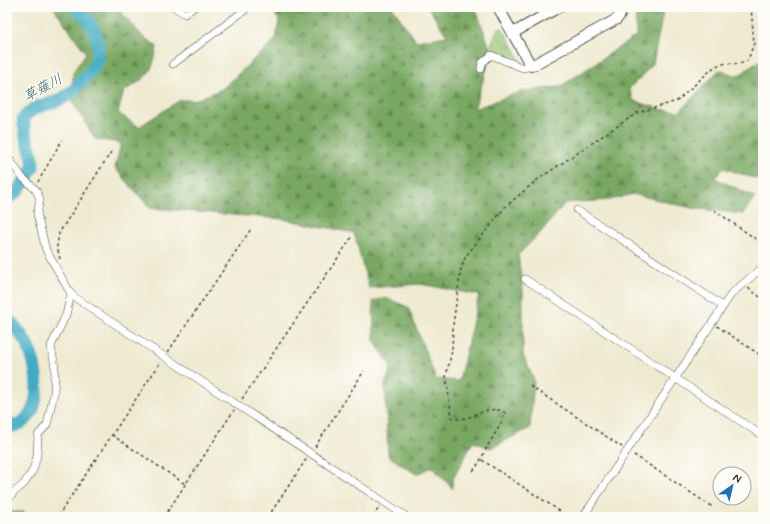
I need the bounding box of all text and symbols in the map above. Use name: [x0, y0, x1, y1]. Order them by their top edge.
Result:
water label: 草薙川: [20, 70, 66, 106]
north arrow: [712, 466, 752, 506]
text: N: [730, 471, 744, 486]

